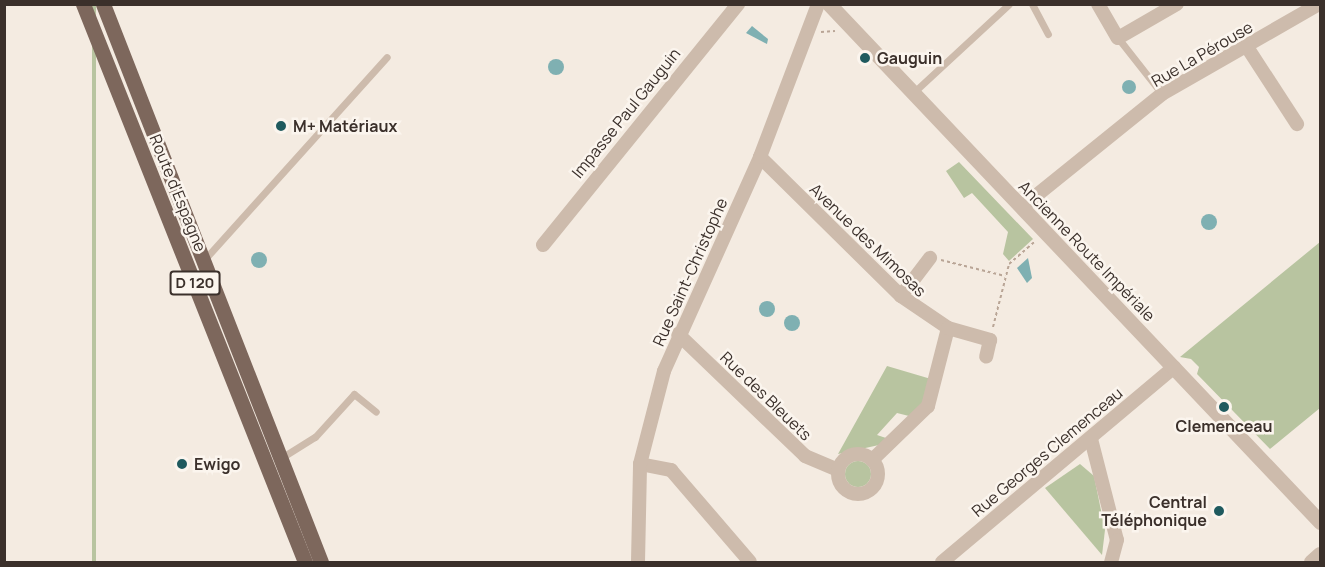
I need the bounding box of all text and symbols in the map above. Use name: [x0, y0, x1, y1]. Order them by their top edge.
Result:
street label: Rue La Pérouse: [1148, 17, 1256, 91]
street label: Impasse Paul Gauguin: [568, 44, 684, 182]
place label: Gauguin: [877, 48, 942, 68]
marker: Gauguin: [858, 51, 872, 65]
place label: M+ Matériaux: [293, 116, 397, 136]
marker: M+ Matériaux: [274, 119, 288, 133]
street label: Route d'Espagne: [146, 132, 210, 254]
street label: Ancienne Route Impériale: [1015, 177, 1159, 325]
street label: Avenue des Mimosas: [806, 180, 930, 300]
street label: Rue Saint-Christophe: [649, 195, 731, 349]
road number: D 120: [170, 271, 220, 295]
street label: Rue des Bleuets: [716, 348, 816, 444]
street label: Rue Georges Clemenceau: [968, 383, 1126, 521]
marker: Clemenceau: [1217, 400, 1231, 414]
place label: Clemenceau: [1176, 416, 1272, 436]
place label: Ewigo: [194, 454, 240, 474]
marker: Ewigo: [175, 457, 189, 471]
place label: Central Téléphonique: [1101, 492, 1207, 530]
marker: Central Téléphonique: [1212, 504, 1226, 518]

